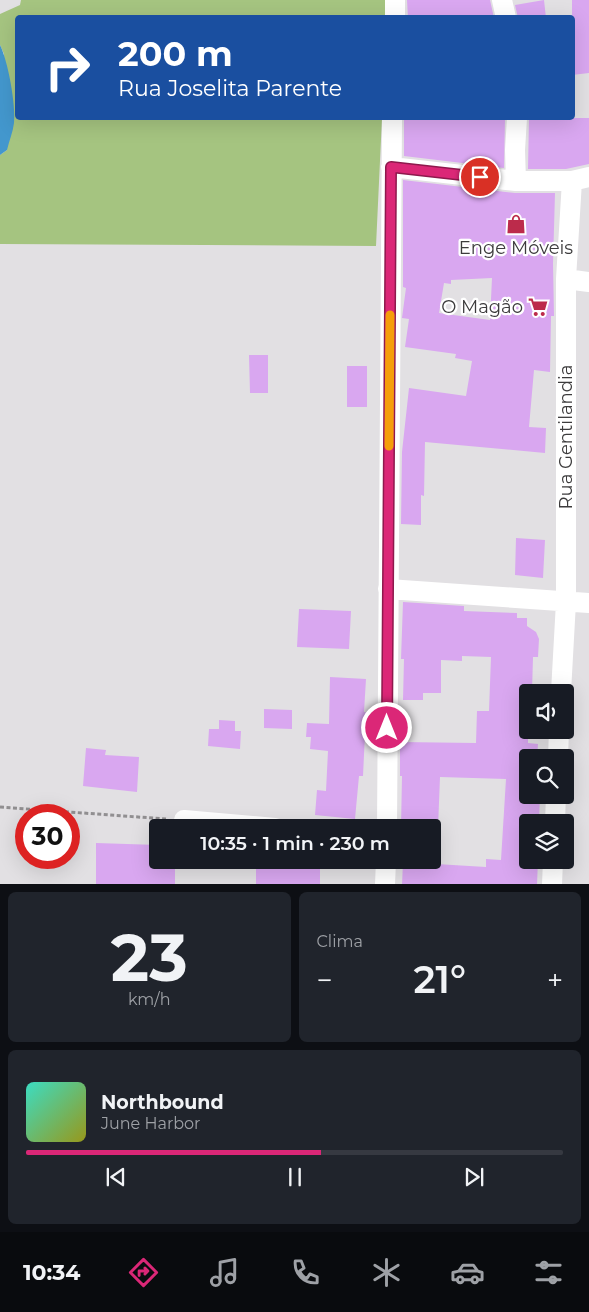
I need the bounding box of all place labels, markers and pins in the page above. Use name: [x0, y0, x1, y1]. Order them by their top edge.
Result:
pin: [459, 156, 501, 198]
shop icon: Enge Móveis: [505, 213, 527, 235]
place label: Enge Móveis: [459, 237, 573, 259]
place label: O Magão: [441, 296, 523, 318]
supermarket icon: O Magão: [527, 296, 549, 318]

